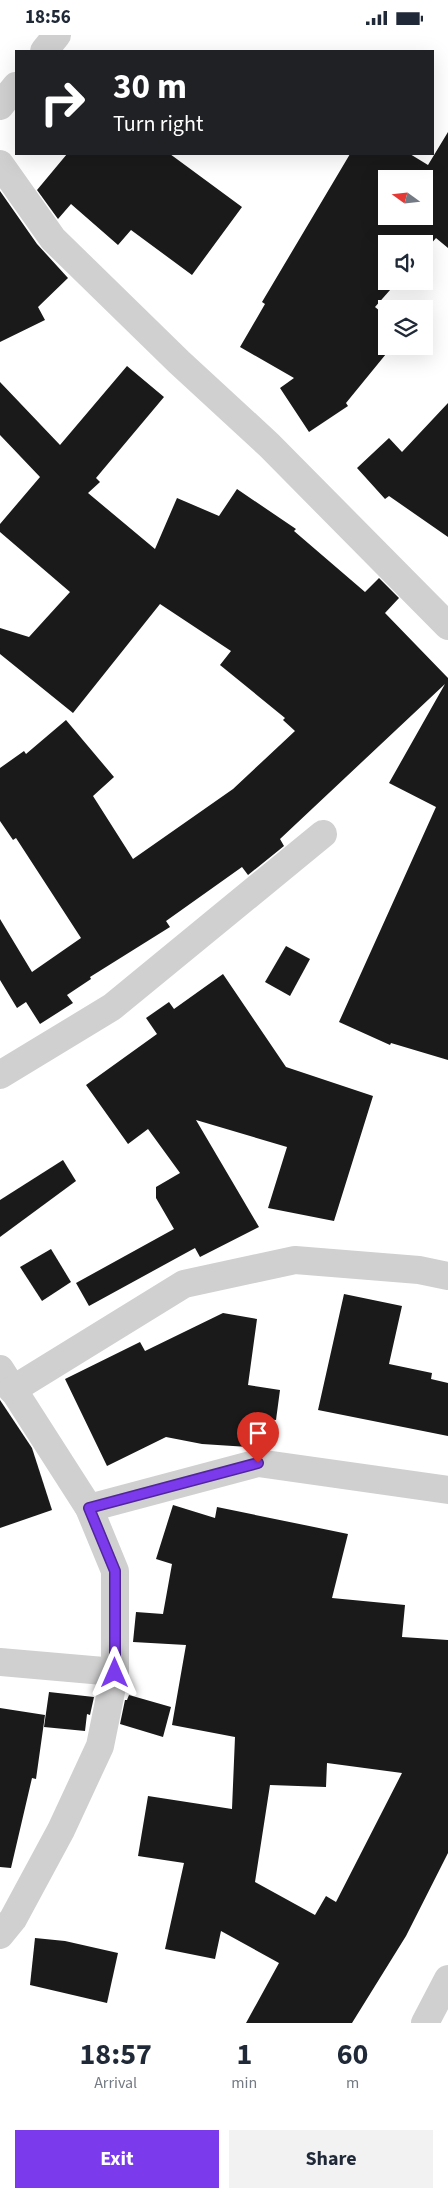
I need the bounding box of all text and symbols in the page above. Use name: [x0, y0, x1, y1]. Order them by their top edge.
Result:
text: 18:56: [25, 4, 71, 31]
text: 30 m: [113, 62, 187, 112]
icon: right: [30, 70, 95, 135]
text: Turn right: [113, 108, 203, 140]
north arrow: [378, 170, 432, 225]
map controls: [378, 170, 433, 355]
button: sound: [378, 235, 433, 290]
button: layers: [378, 300, 433, 355]
pin: [237, 1412, 279, 1463]
icon: arrive: [244, 1419, 272, 1447]
position arrow: [88, 1646, 140, 1698]
text: 18:57: [79, 2033, 152, 2076]
text: 1: [236, 2033, 252, 2076]
text: 60: [337, 2033, 368, 2076]
text: Arrival: [94, 2072, 137, 2094]
text: min: [231, 2072, 257, 2094]
text: m: [346, 2072, 359, 2094]
button: Exit: [15, 2130, 219, 2188]
button: Share: [229, 2130, 433, 2188]

